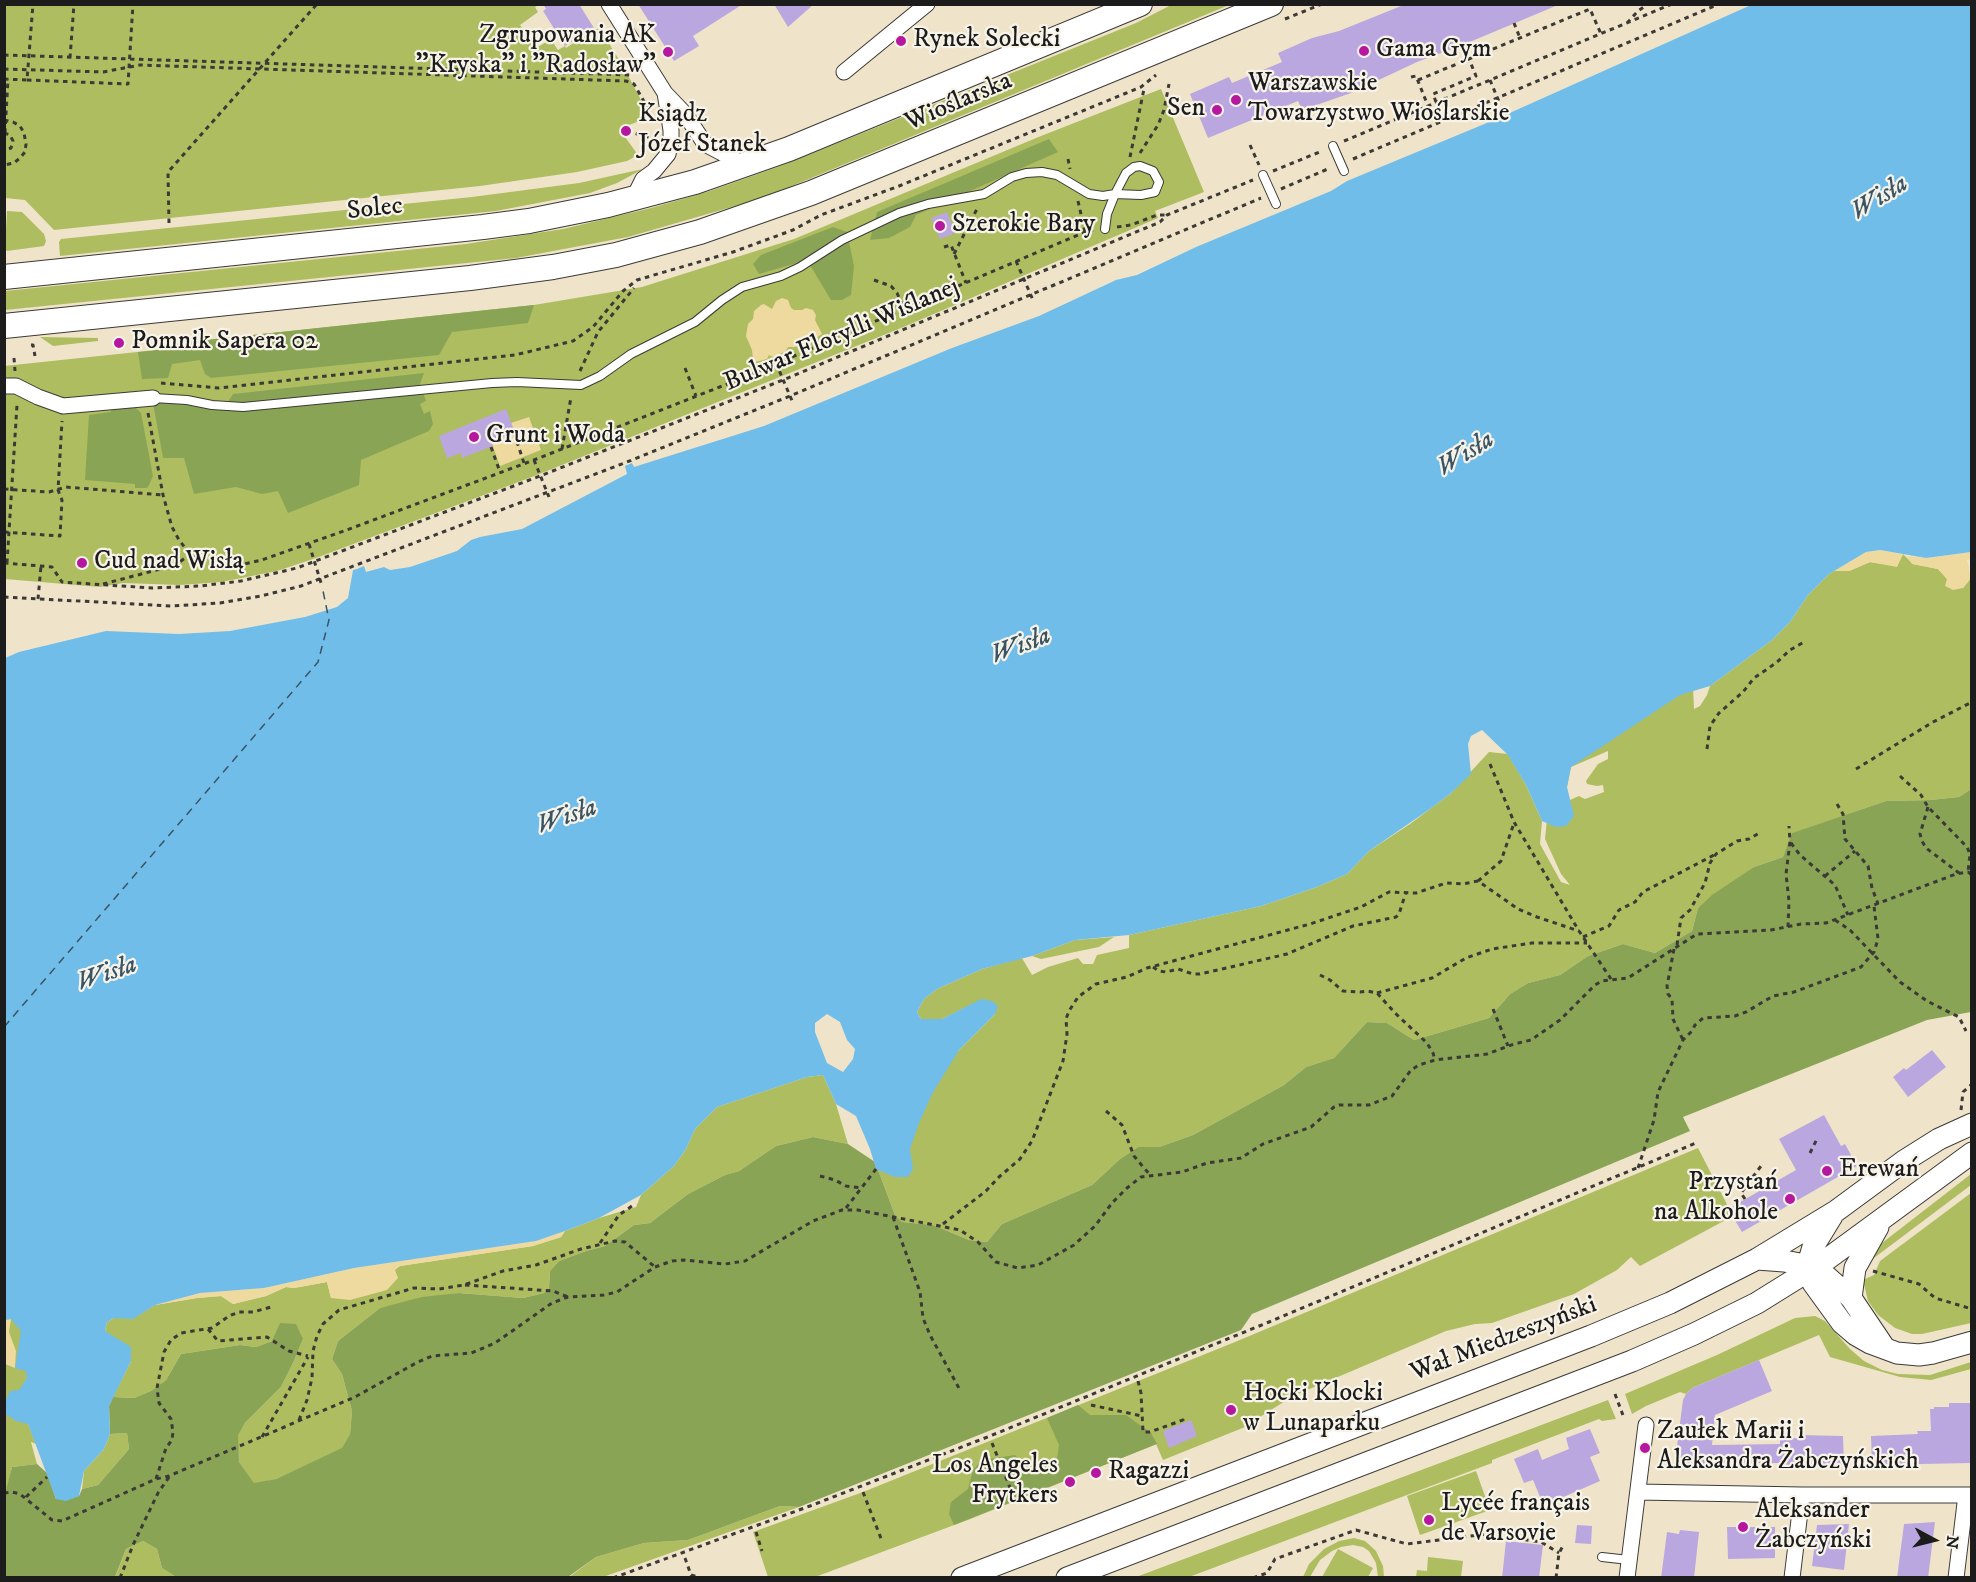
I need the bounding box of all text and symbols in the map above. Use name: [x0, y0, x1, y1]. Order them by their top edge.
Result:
place label: Zgrupowania AK "Kryska" i "Radosław": [416, 21, 656, 82]
place label: Rynek Solecki: [913, 25, 1060, 57]
marker: Rynek Solecki: [894, 34, 908, 48]
place label: Gama Gym: [1376, 35, 1491, 67]
marker: Gama Gym: [1357, 44, 1371, 58]
marker: Zgrupowania AK "Kryska" i "Radosław": [661, 45, 675, 59]
street label: Wioślarska: [901, 67, 1017, 139]
place label: Warszawskie Towarzystwo Wioślarskie: [1248, 69, 1510, 130]
marker: Warszawskie Towarzystwo Wioślarskie: [1229, 93, 1243, 107]
place label: Sen: [1167, 94, 1205, 126]
place label: Ksiądz Józef Stanek: [638, 100, 767, 162]
marker: Sen: [1210, 103, 1224, 117]
marker: Ksiądz Józef Stanek: [619, 124, 633, 138]
water label: Wisła: [1845, 169, 1915, 229]
street label: Solec: [346, 192, 404, 228]
place label: Szerokie Bary: [952, 210, 1095, 242]
marker: Szerokie Bary: [933, 219, 947, 233]
street label: Bulwar Flotylli Wiślanej: [720, 272, 964, 400]
place label: Pomnik Sapera 02: [131, 327, 318, 359]
marker: Pomnik Sapera 02: [112, 336, 126, 350]
place label: Grunt i Woda: [486, 421, 625, 453]
water label: Wisła: [1431, 425, 1501, 485]
marker: Grunt i Woda: [467, 430, 481, 444]
place label: Cud nad Wisłą: [94, 547, 244, 579]
marker: Cud nad Wisłą: [75, 556, 89, 570]
water label: Wisła: [986, 621, 1056, 673]
water label: Wisła: [532, 793, 602, 843]
water label: Wisła: [72, 950, 142, 1000]
place label: Erewań: [1839, 1155, 1919, 1187]
marker: Erewań: [1820, 1164, 1834, 1178]
place label: Przystań na Alkohole: [1654, 1168, 1778, 1230]
marker: Przystań na Alkohole: [1783, 1192, 1797, 1206]
street label: Wał Miedzeszyński: [1406, 1290, 1602, 1390]
place label: Hocki Klocki w Lunaparku: [1243, 1379, 1383, 1440]
marker: Hocki Klocki w Lunaparku: [1224, 1403, 1238, 1417]
place label: Zaułek Marii i Aleksandra Żabczyńskich: [1657, 1417, 1919, 1478]
marker: Zaułek Marii i Aleksandra Żabczyńskich: [1638, 1441, 1652, 1455]
place label: Los Angeles Frytkers: [932, 1451, 1058, 1512]
place label: Ragazzi: [1108, 1457, 1189, 1489]
marker: Ragazzi: [1089, 1466, 1103, 1480]
marker: Los Angeles Frytkers: [1063, 1475, 1077, 1489]
place label: Lycée français de Varsovie: [1441, 1489, 1590, 1550]
place label: Aleksander Żabczyński: [1755, 1496, 1872, 1558]
north arrow: [1904, 1510, 1964, 1570]
marker: Lycée français de Varsovie: [1422, 1513, 1436, 1527]
marker: Aleksander Żabczyński: [1736, 1520, 1750, 1534]
text: N: [1941, 1534, 1963, 1550]

